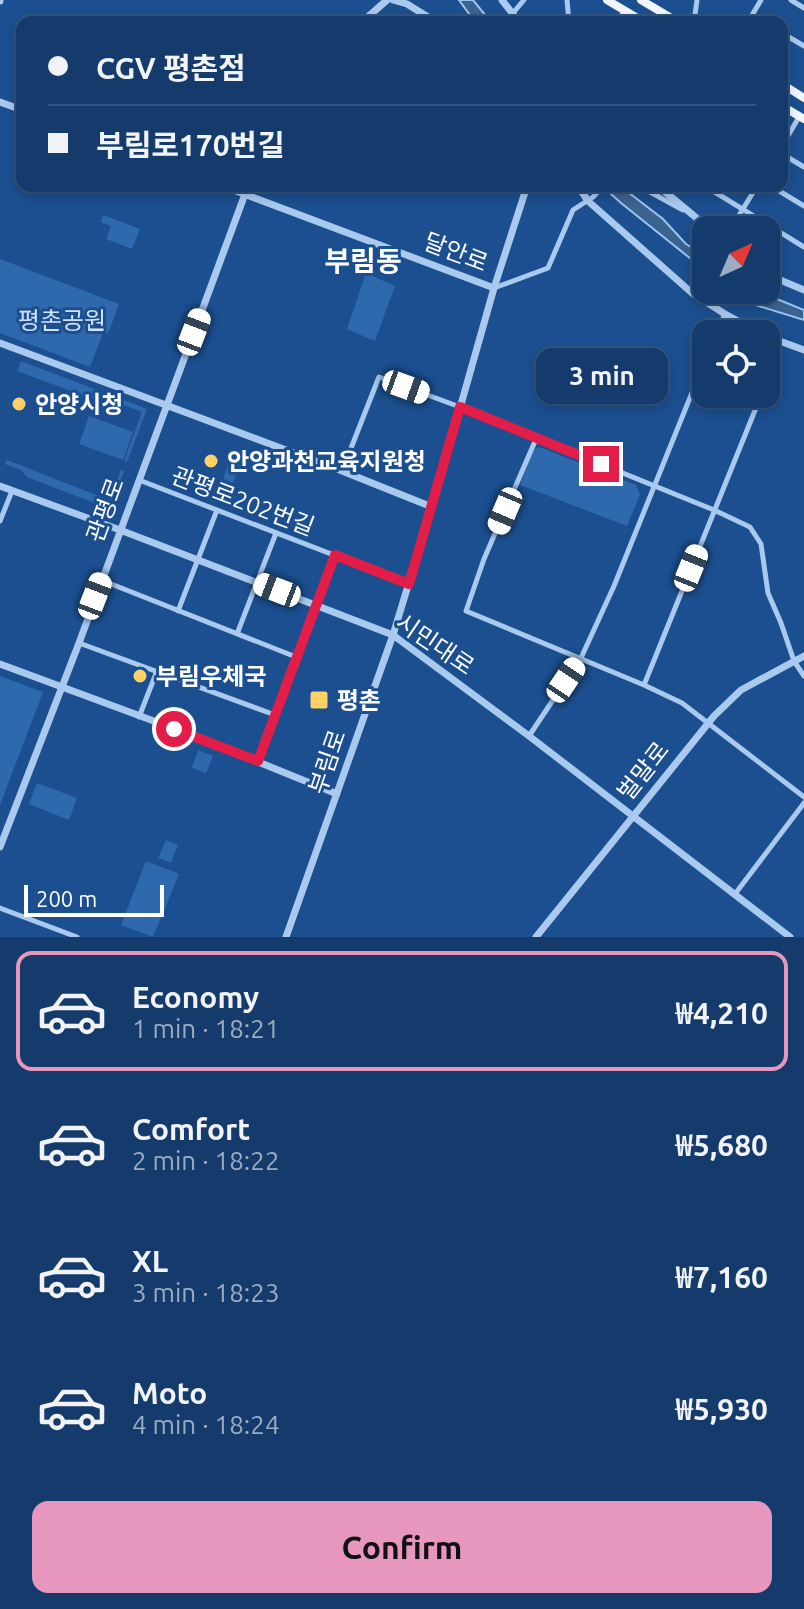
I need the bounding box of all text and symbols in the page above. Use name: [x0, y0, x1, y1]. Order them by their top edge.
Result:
text: CGV 평촌점: [96, 51, 246, 85]
text: 부림로170번길: [96, 128, 285, 162]
north arrow: [692, 216, 780, 304]
map controls: [692, 216, 780, 408]
street label: 달안로: [420, 228, 492, 276]
district label: 부림동: [324, 245, 402, 276]
car: [174, 305, 214, 359]
park label: 평촌공원: [18, 307, 106, 334]
button: locate: [692, 320, 780, 408]
callout: 3 min: [535, 348, 667, 404]
text: 3 min: [569, 361, 635, 390]
car: [379, 368, 433, 406]
place label: 안양시청: [35, 391, 123, 418]
marker: 안양시청: [10, 395, 28, 413]
route end: [583, 446, 619, 482]
place label: 안양과천교육지원청: [227, 448, 426, 475]
marker: 안양과천교육지원청: [202, 452, 220, 470]
street label: 관평로202번길: [168, 461, 318, 541]
street label: 관평로: [81, 474, 129, 546]
car: [485, 484, 525, 538]
car: [671, 541, 711, 595]
car: [75, 569, 115, 623]
car: [250, 570, 304, 610]
street label: 시민대로: [391, 608, 479, 680]
car: [543, 653, 589, 707]
place label: 부림우체국: [156, 663, 266, 690]
marker: 부림우체국: [131, 667, 149, 685]
place label: 평촌: [337, 687, 381, 714]
marker: 평촌: [308, 689, 330, 711]
route start: [156, 711, 192, 747]
street label: 부림로: [303, 726, 351, 798]
street label: 벌말로: [612, 737, 674, 805]
scale bar: [24, 881, 164, 917]
text: 200 m: [36, 886, 97, 911]
icon: car: [36, 975, 108, 1047]
text: Economy: [132, 980, 259, 1014]
text: ₩4,210: [676, 996, 768, 1030]
text: 1 min · 18:21: [132, 1014, 280, 1043]
icon: car: [36, 1107, 108, 1179]
text: Comfort: [132, 1112, 250, 1146]
text: ₩5,680: [676, 1128, 768, 1162]
text: 2 min · 18:22: [132, 1146, 280, 1175]
icon: car: [36, 1239, 108, 1311]
text: XL: [132, 1244, 168, 1278]
text: ₩7,160: [676, 1260, 768, 1294]
text: 3 min · 18:23: [132, 1278, 280, 1307]
icon: car: [36, 1371, 108, 1443]
text: Moto: [132, 1376, 207, 1410]
text: ₩5,930: [676, 1392, 768, 1426]
text: 4 min · 18:24: [132, 1410, 280, 1439]
button: Confirm: [32, 1501, 772, 1593]

